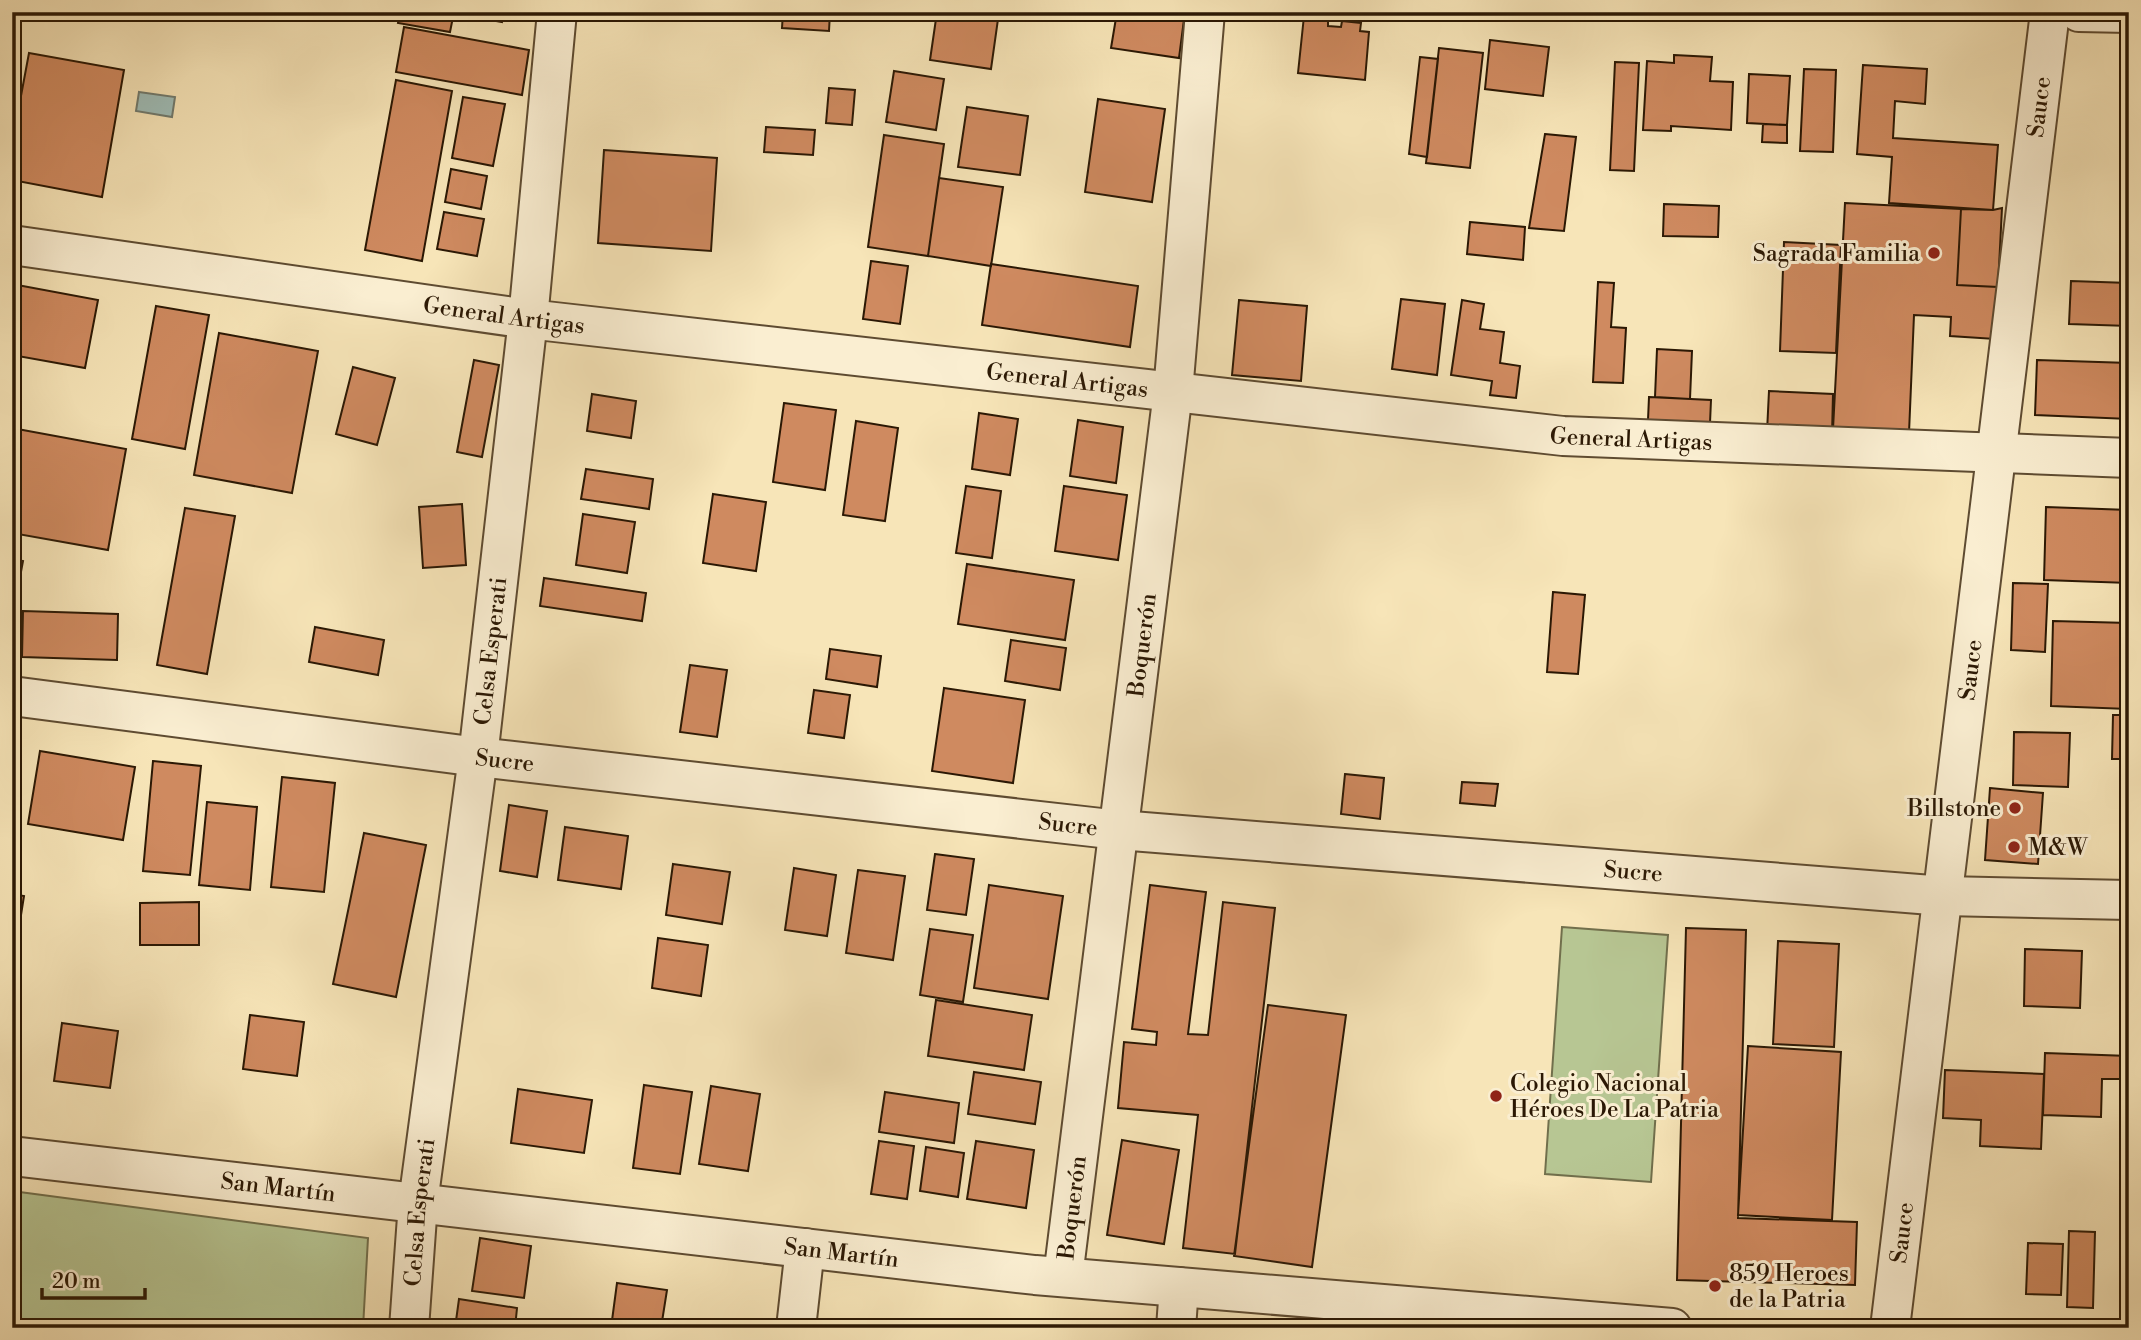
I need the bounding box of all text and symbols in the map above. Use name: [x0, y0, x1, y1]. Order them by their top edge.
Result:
street label: Sauce: [2022, 75, 2057, 139]
place label: Sagrada Familia: [1753, 240, 1920, 268]
marker: Sagrada Familia: [1926, 245, 1942, 261]
street label: General Artigas: [421, 291, 586, 340]
street label: General Artigas: [985, 358, 1150, 404]
street label: General Artigas: [1548, 422, 1713, 457]
street label: Celsa Esperati: [469, 576, 513, 727]
street label: Boquerón: [1122, 591, 1163, 700]
street label: Sauce: [1953, 638, 1989, 702]
street label: Sucre: [474, 744, 536, 778]
place label: Billstone: [1906, 795, 2001, 823]
marker: Billstone: [2007, 800, 2023, 816]
street label: Sucre: [1037, 808, 1099, 842]
place label: M&W: [2028, 834, 2089, 862]
marker: M&W: [2006, 839, 2022, 855]
street label: Sucre: [1602, 856, 1664, 888]
place label: Colegio Nacional Héroes De La Patria: [1510, 1070, 1719, 1124]
marker: Colegio Nacional Héroes De La Patria: [1488, 1088, 1504, 1104]
street label: Celsa Esperati: [399, 1137, 442, 1288]
street label: Boquerón: [1052, 1154, 1093, 1262]
street label: San Martín: [219, 1167, 337, 1209]
street label: Sauce: [1885, 1201, 1920, 1265]
street label: San Martín: [782, 1233, 900, 1274]
scale bar: [42, 1256, 145, 1300]
place label: 859 Heroes de la Patria: [1729, 1260, 1849, 1314]
text: 20 m: [52, 1269, 101, 1295]
marker: 859 Heroes de la Patria: [1707, 1278, 1723, 1294]

